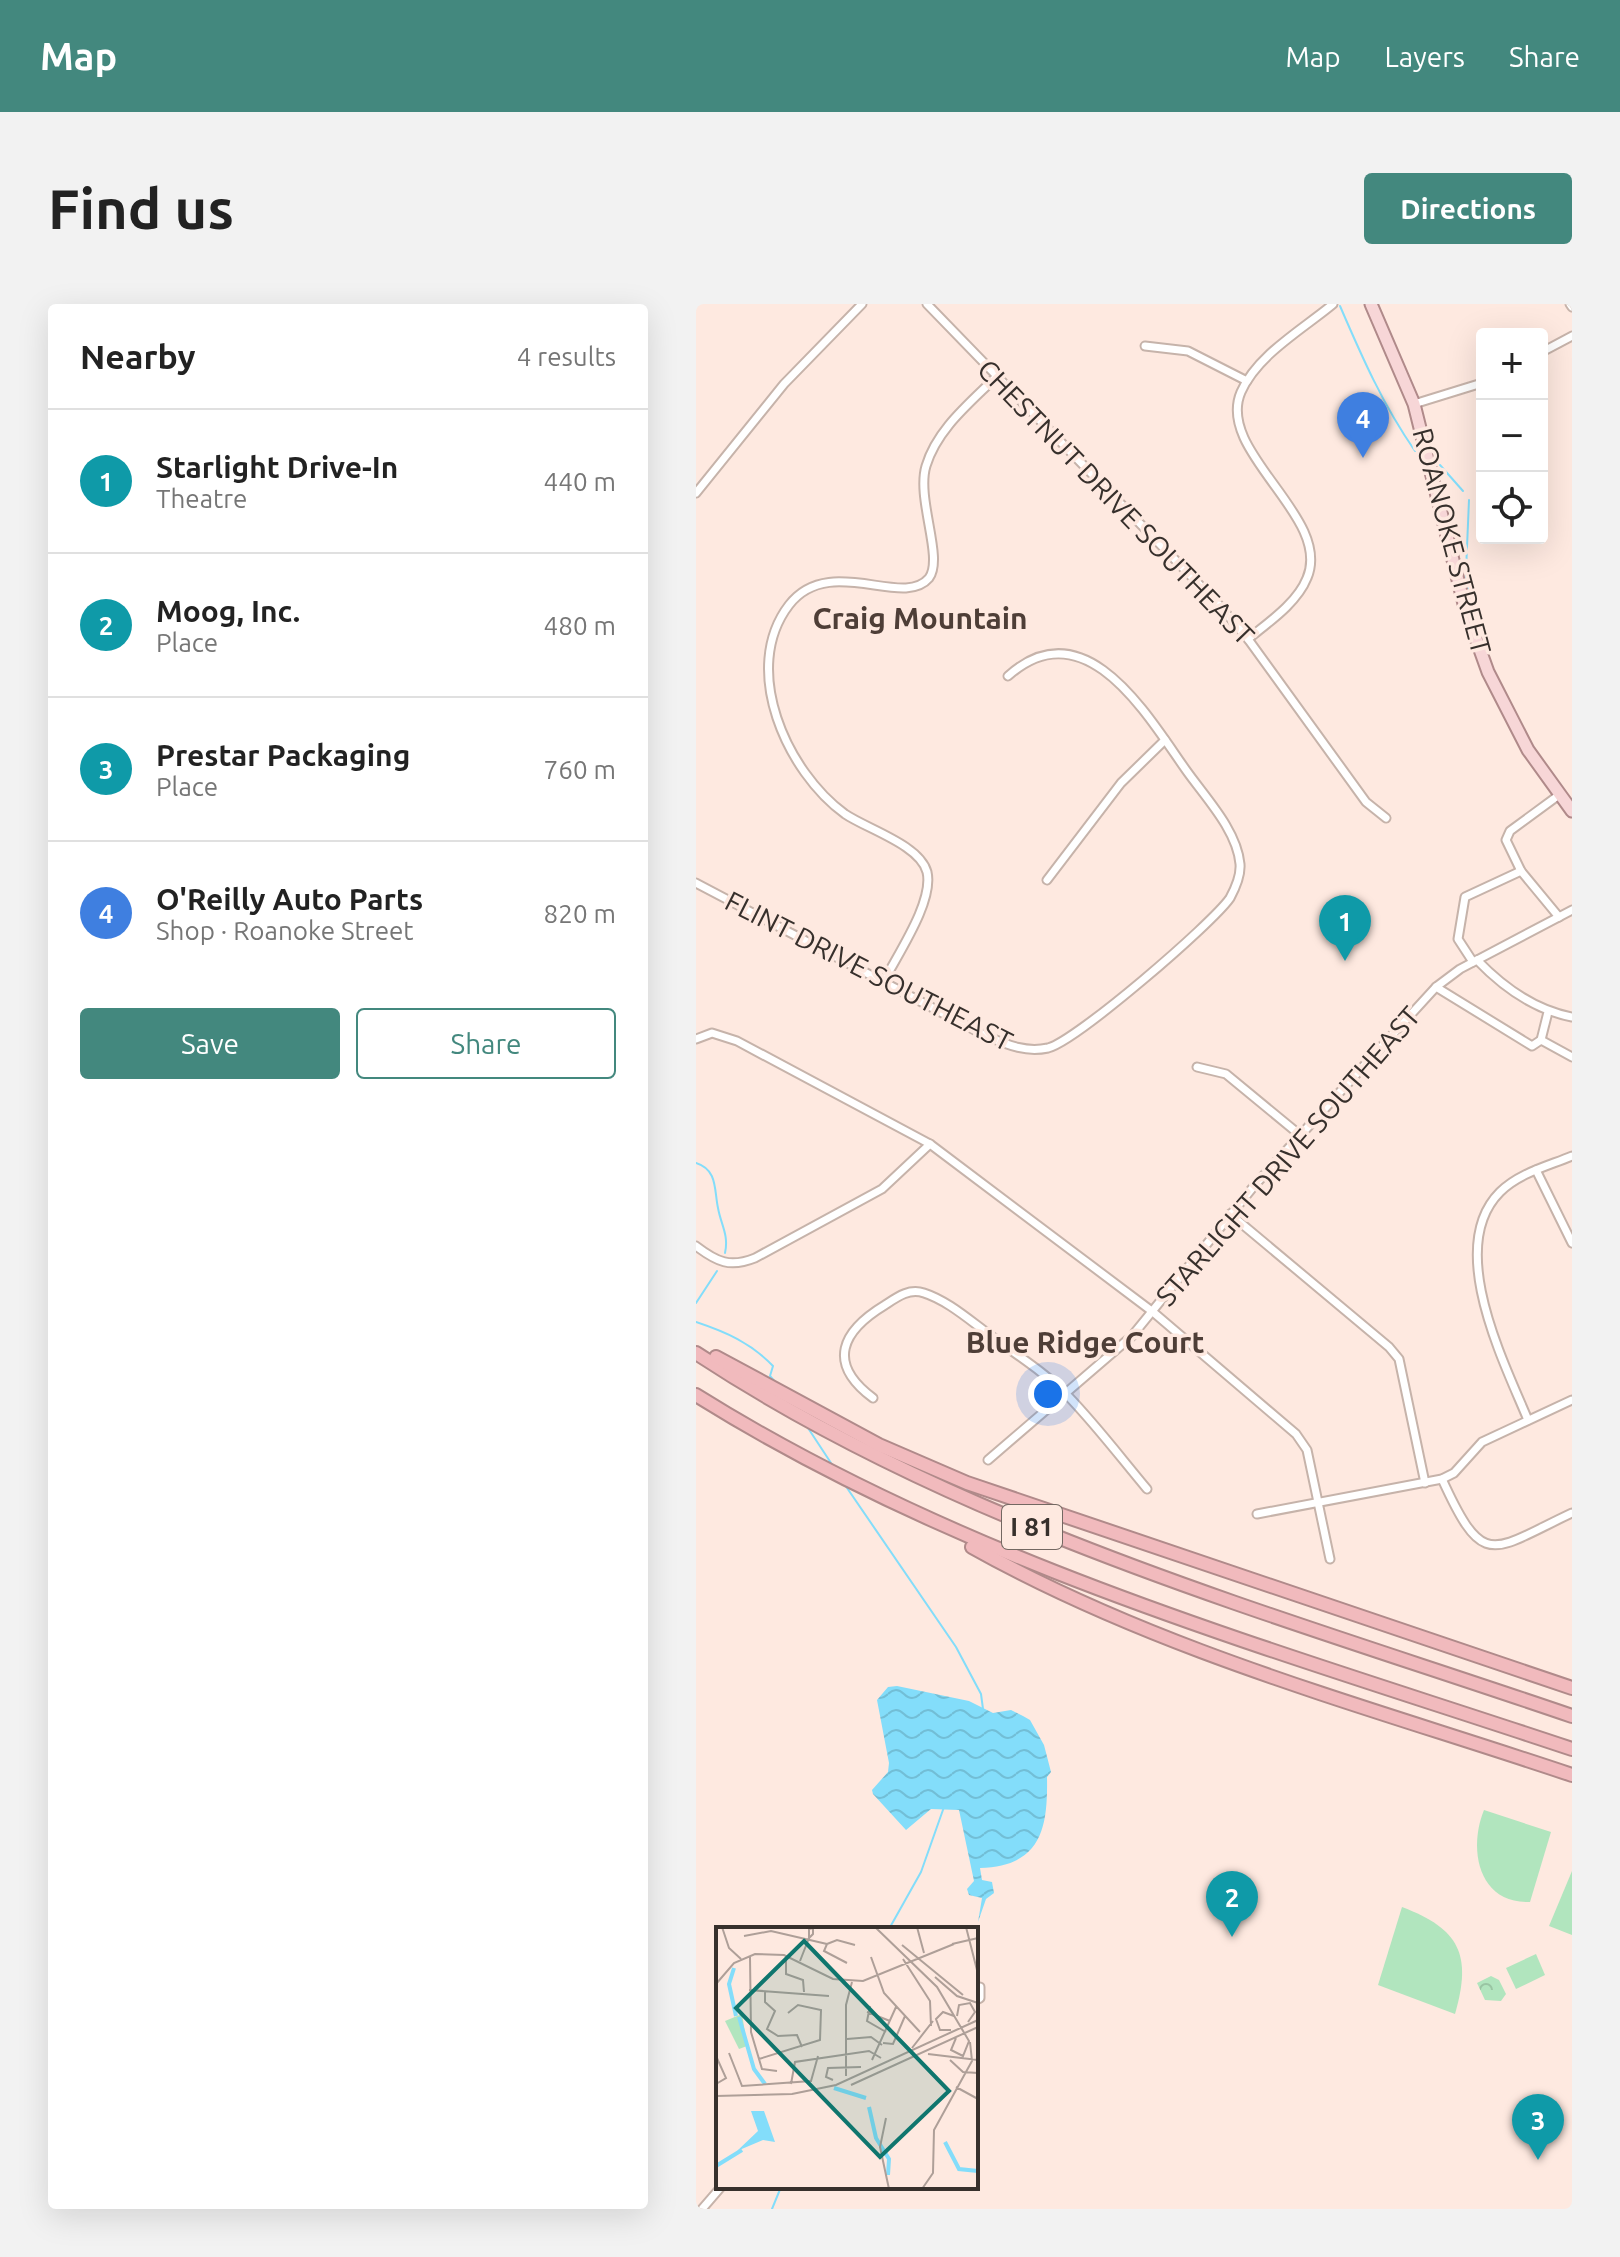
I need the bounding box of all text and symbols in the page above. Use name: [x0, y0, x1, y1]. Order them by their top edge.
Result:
text: Map: [40, 35, 117, 77]
text: Map: [1285, 41, 1341, 72]
text: Layers: [1385, 41, 1465, 72]
text: Share: [1509, 41, 1580, 72]
button: Directions: [1364, 173, 1572, 244]
text: Find us: [48, 177, 234, 240]
map controls: [1476, 328, 1548, 544]
button: +: [1476, 328, 1548, 400]
text: Nearby: [80, 337, 195, 375]
text: 4 results: [517, 342, 616, 371]
street label: CHESTNUT DRIVE SOUTHEAST: [972, 353, 1261, 651]
pin: 4: [1337, 392, 1389, 458]
button: −: [1476, 400, 1548, 472]
street label: ROANOKE STREET: [1407, 425, 1498, 658]
text: Starlight Drive-In: [156, 450, 398, 484]
text: 1: [99, 467, 113, 496]
text: 440 m: [544, 467, 616, 496]
button: locate: [1476, 472, 1548, 544]
text: Theatre: [156, 484, 247, 513]
text: Moog, Inc.: [156, 594, 300, 628]
district label: Craig Mountain: [812, 601, 1028, 635]
text: 2: [99, 611, 113, 640]
text: 480 m: [544, 611, 616, 640]
text: Place: [156, 628, 218, 657]
text: Prestar Packaging: [156, 738, 410, 772]
text: 3: [99, 755, 113, 784]
text: 760 m: [544, 755, 616, 784]
text: Place: [156, 772, 218, 801]
text: O'Reilly Auto Parts: [156, 882, 423, 916]
street label: FLINT DRIVE SOUTHEAST: [721, 885, 1018, 1057]
pin: 1: [1319, 895, 1371, 961]
text: 4: [99, 899, 113, 928]
text: 820 m: [544, 899, 616, 928]
text: Shop · Roanoke Street: [156, 916, 414, 945]
street label: STARLIGHT DRIVE SOUTHEAST: [1149, 1000, 1426, 1311]
button: Save: [80, 1008, 340, 1079]
button: Share: [356, 1008, 616, 1079]
district label: Blue Ridge Court: [966, 1325, 1204, 1359]
your location: [1028, 1374, 1068, 1414]
road number: I 81: [1002, 1505, 1062, 1549]
pin: 2: [1206, 1871, 1258, 1937]
inset map: [716, 1927, 978, 2189]
pin: 3: [1512, 2094, 1564, 2160]

